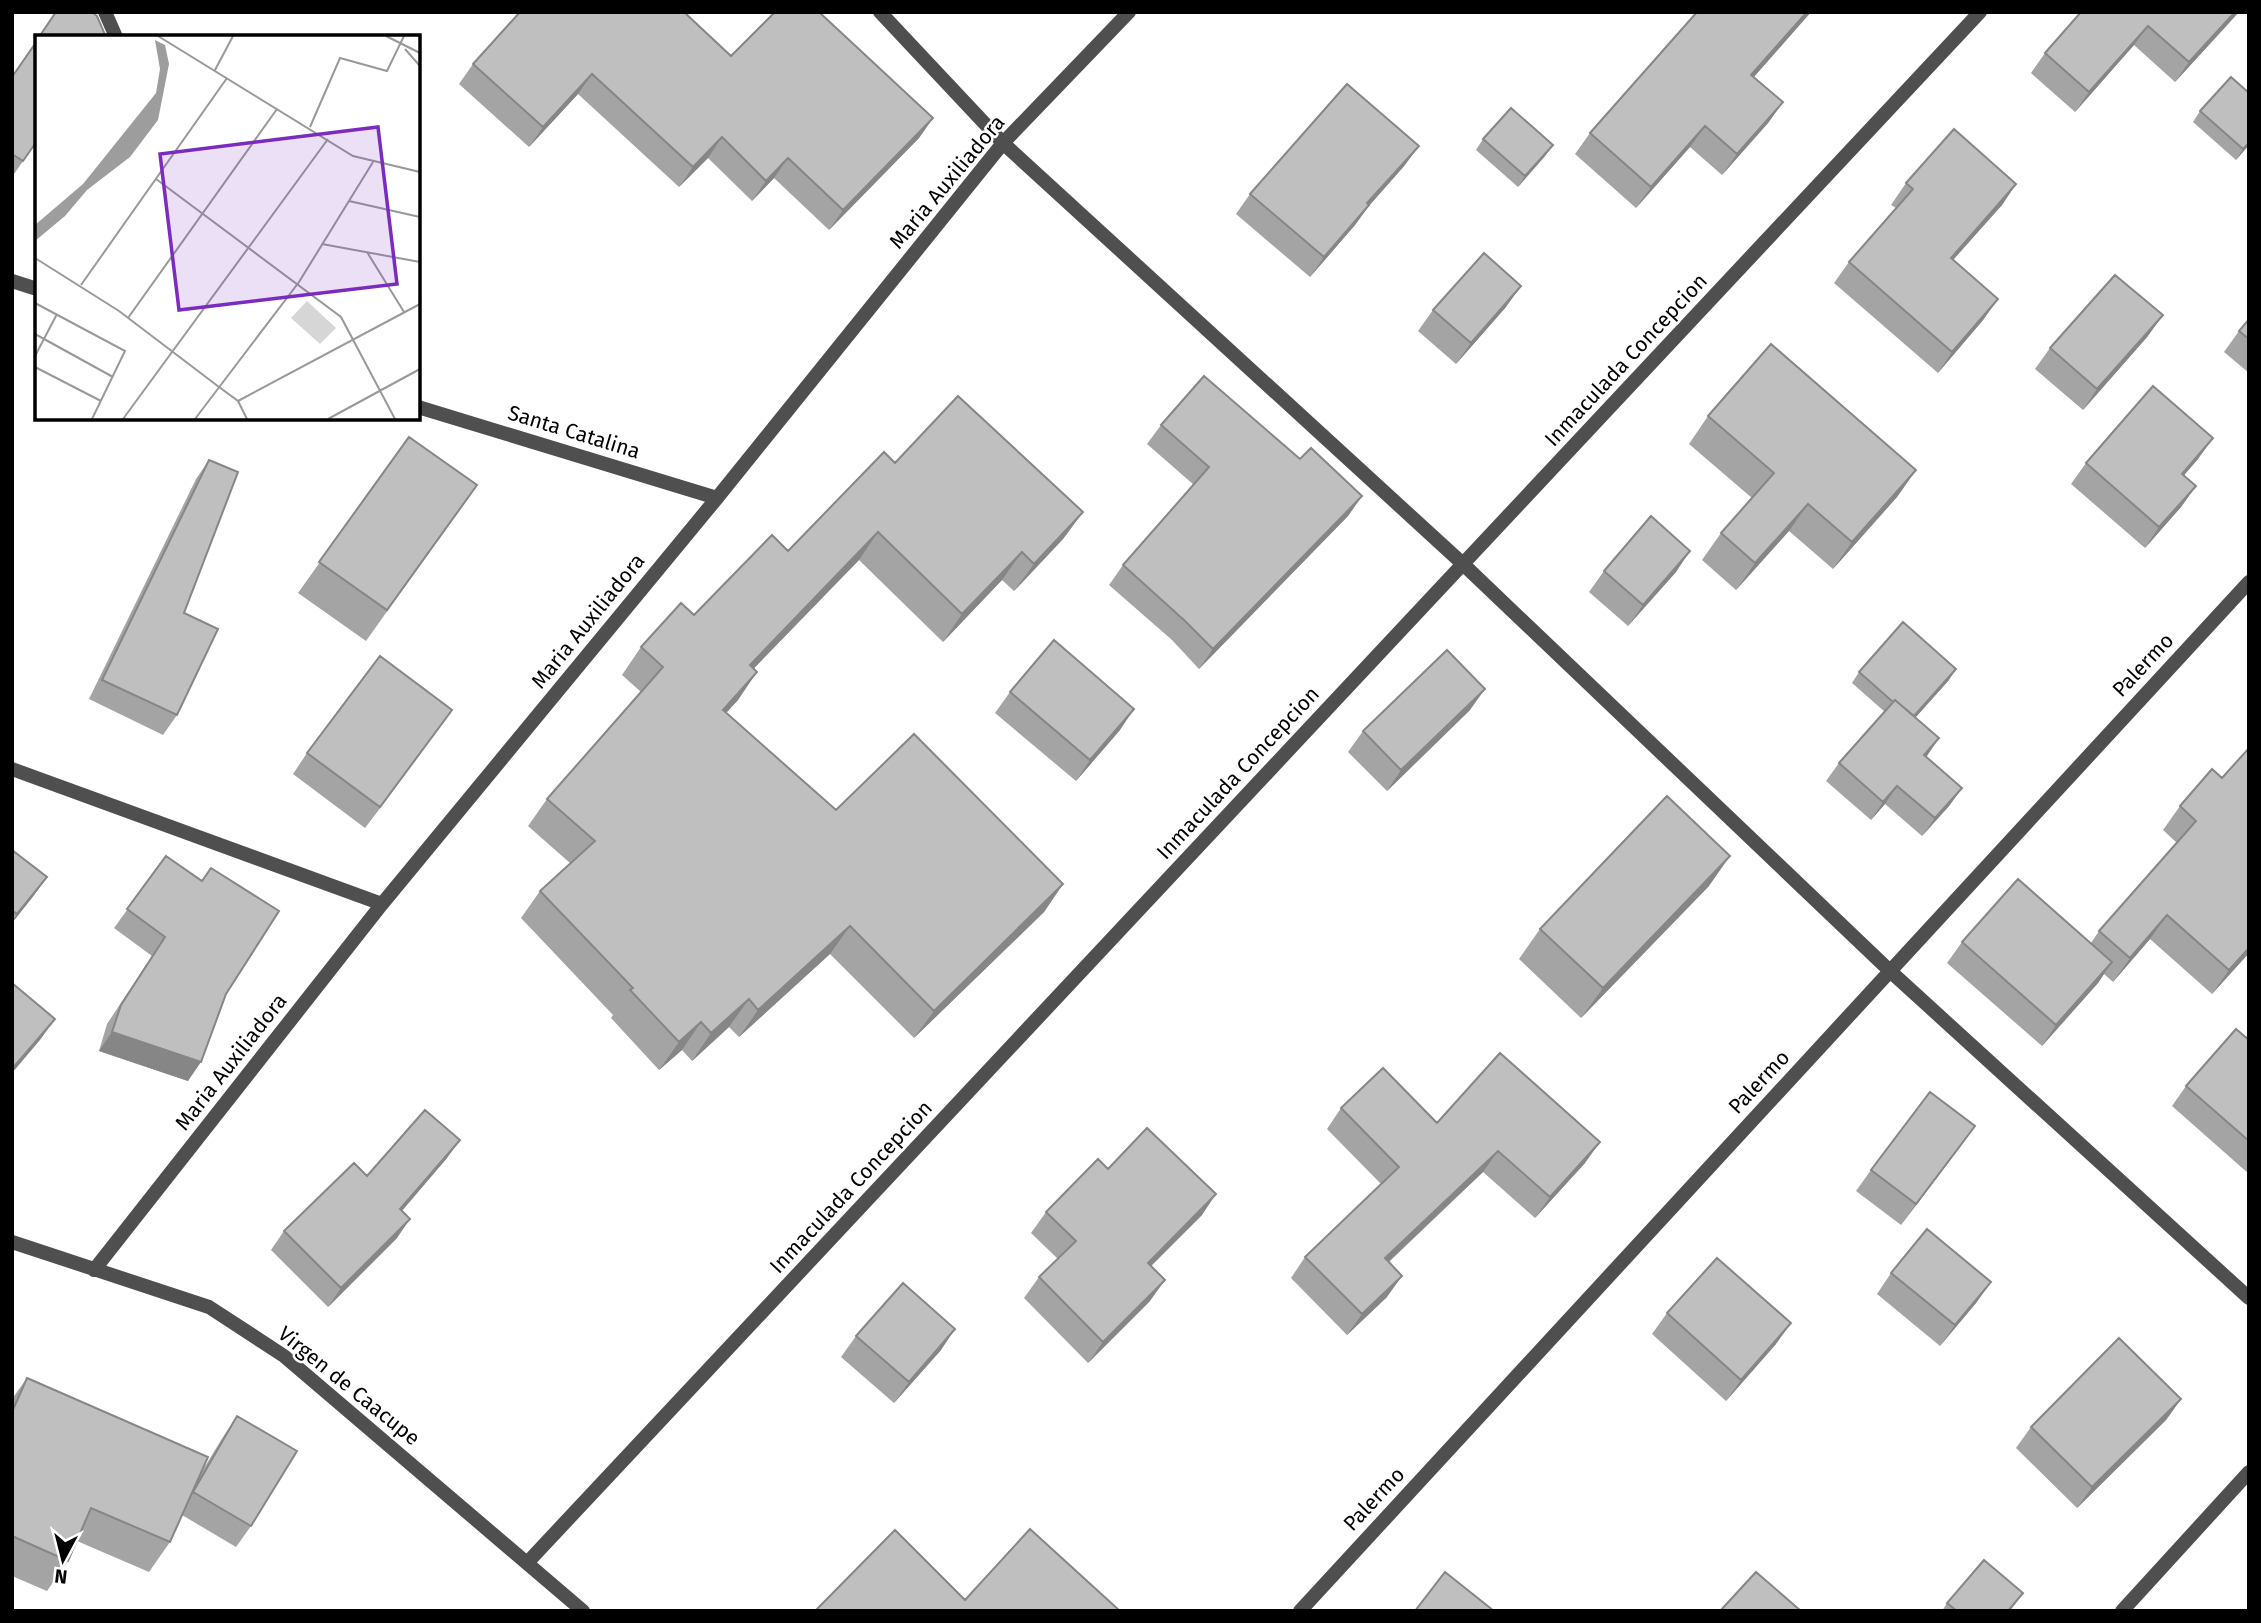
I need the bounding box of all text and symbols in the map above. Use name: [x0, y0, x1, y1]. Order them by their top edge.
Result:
inset map: [35, 35, 420, 420]
street label: Maria Auxiliadora: [884, 110, 1010, 254]
street label: Inmaculada Concepcion: [1539, 268, 1713, 452]
street label: Santa Catalina: [505, 400, 643, 464]
street label: Maria Auxiliadora: [526, 548, 650, 694]
street label: Palermo: [2107, 628, 2179, 702]
street label: Inmaculada Concepcion: [1151, 681, 1325, 865]
street label: Maria Auxiliadora: [170, 988, 292, 1136]
street label: Palermo: [1723, 1045, 1795, 1119]
street label: Inmaculada Concepcion: [764, 1095, 938, 1279]
street label: Virgen de Caacupe: [273, 1321, 425, 1451]
street label: Palermo: [1338, 1462, 1410, 1536]
north arrow: [28, 1525, 98, 1595]
text: N: [53, 1564, 69, 1589]

